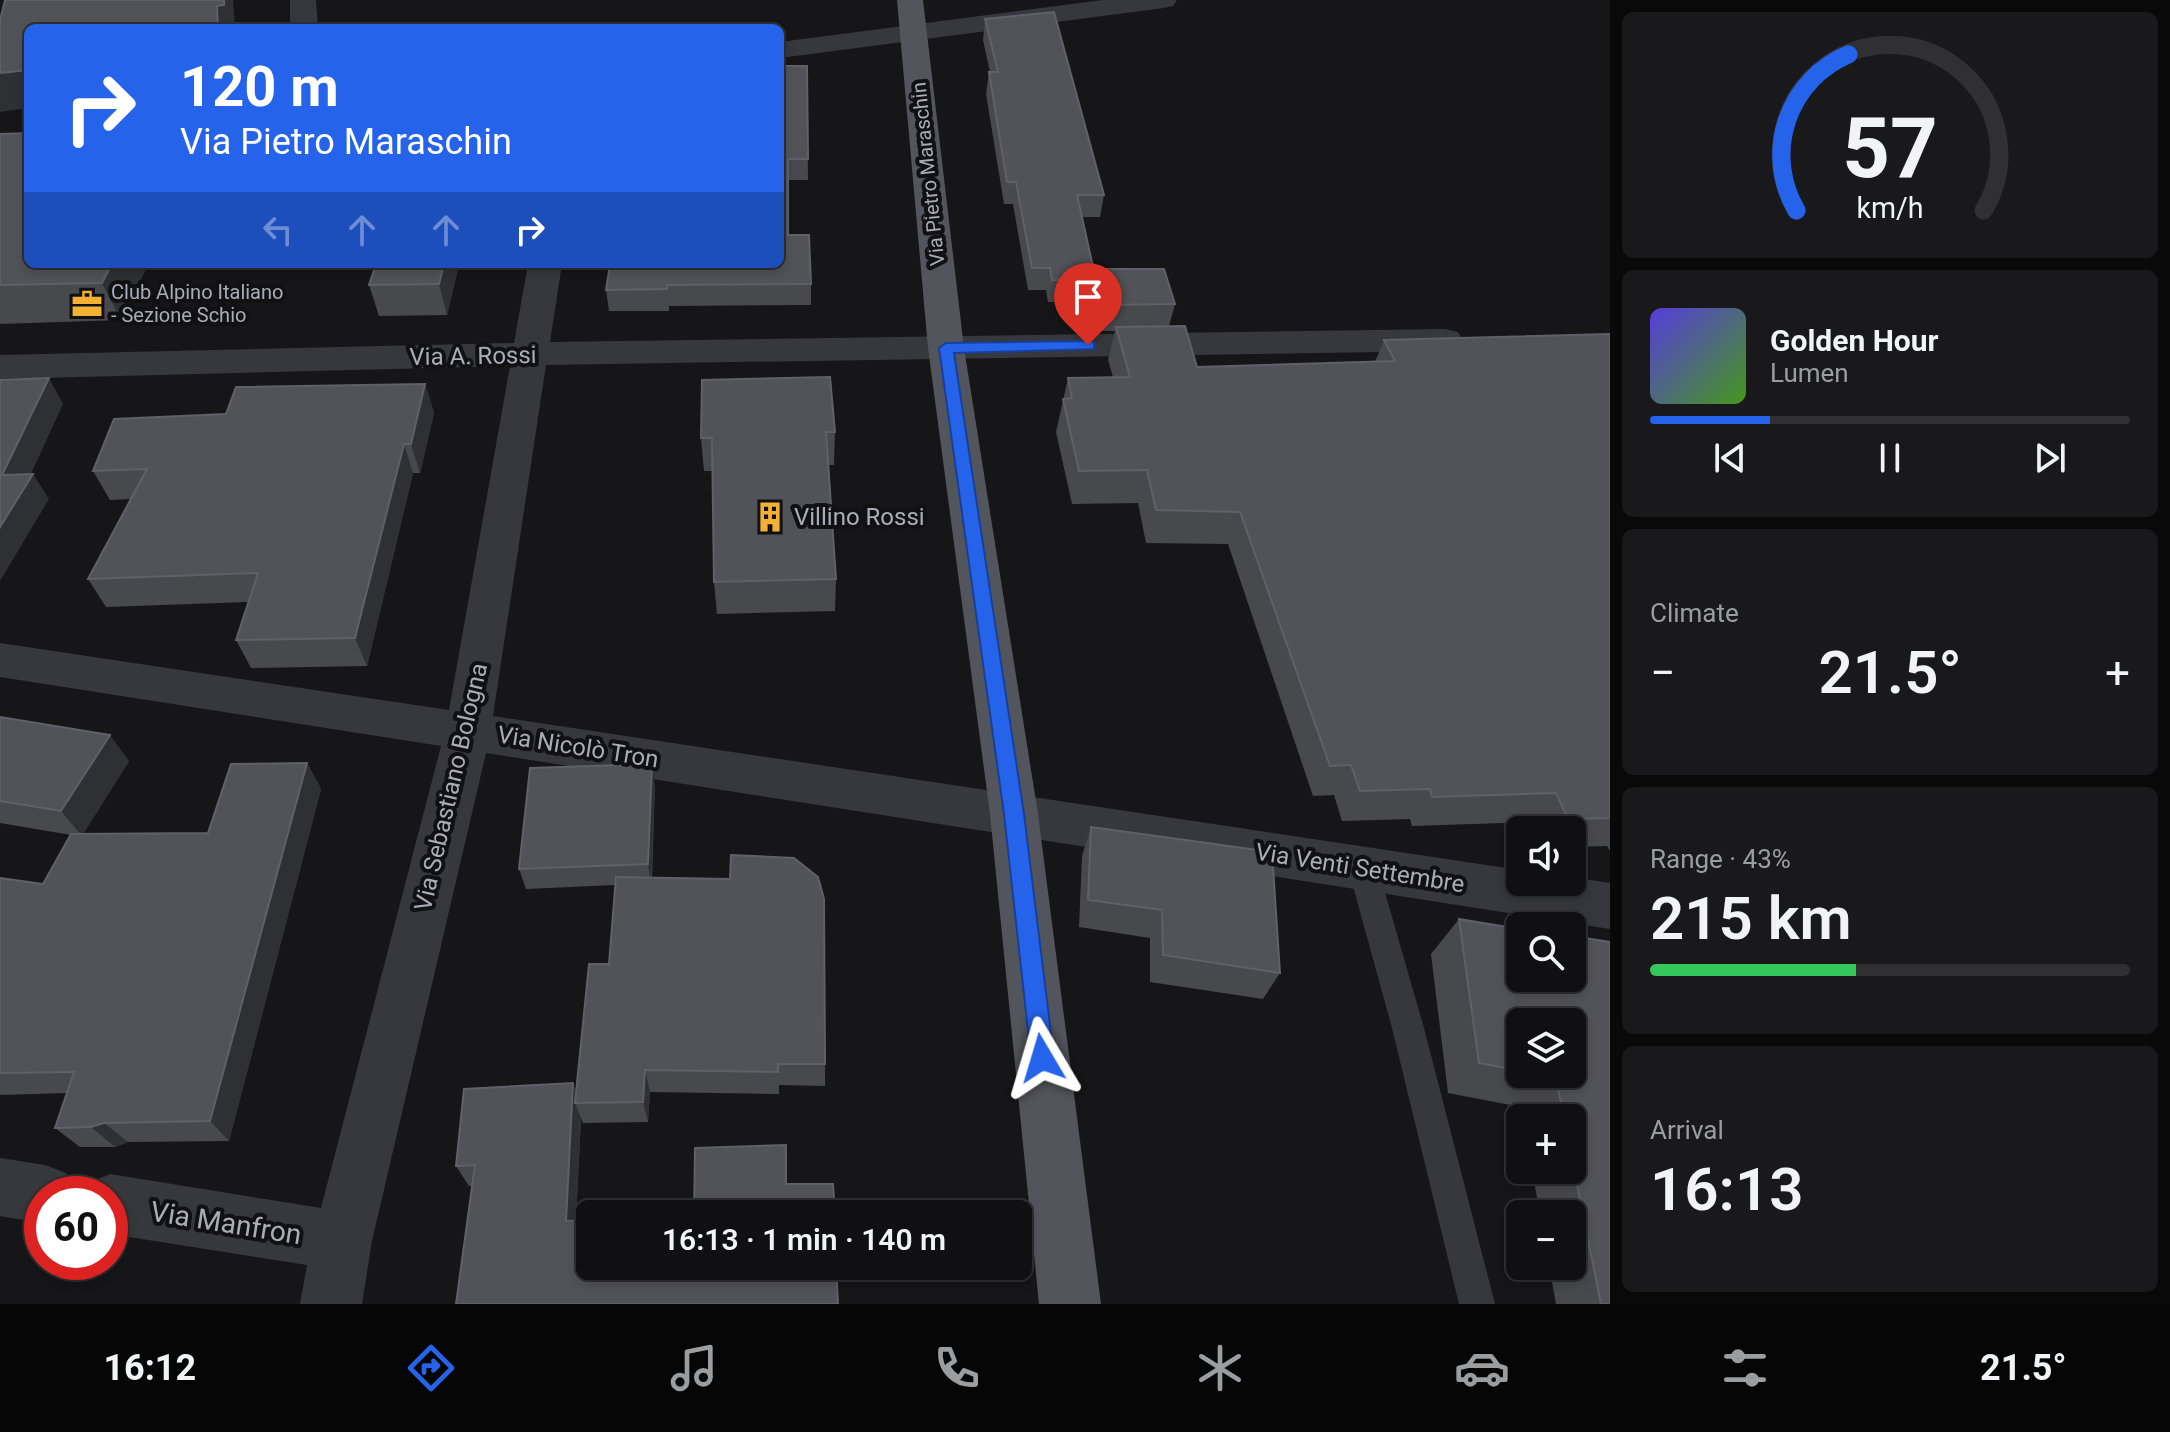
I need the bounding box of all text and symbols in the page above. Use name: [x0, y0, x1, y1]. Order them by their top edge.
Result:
text: 120 m: [180, 54, 339, 120]
icon: right: [48, 56, 152, 160]
street label: Via Pietro Maraschin: [906, 81, 950, 267]
text: 57: [1842, 100, 1938, 197]
text: Via Pietro Maraschin: [180, 121, 512, 163]
text: km/h: [1856, 191, 1924, 225]
icon: left: [256, 208, 300, 252]
icon: ahead: [340, 208, 384, 252]
icon: ahead: [424, 208, 468, 252]
icon: right: [508, 208, 552, 252]
pin: [1054, 263, 1122, 345]
icon: arrive: [1066, 275, 1110, 319]
place label: Club Alpino Italiano - Sezione Schio: [111, 280, 283, 327]
office icon: Club Alpino Italiano - Sezione Schio: [70, 287, 104, 321]
text: Golden Hour: [1770, 323, 1939, 358]
street label: Via A. Rossi: [409, 341, 537, 371]
text: Lumen: [1770, 358, 1849, 388]
icon: previous: [1708, 436, 1752, 480]
icon: pause: [1868, 436, 1912, 480]
icon: next: [2028, 436, 2072, 480]
building icon: Villino Rossi: [753, 500, 787, 534]
place label: Villino Rossi: [794, 503, 925, 531]
text: Climate: [1650, 598, 1739, 628]
text: 21.5°: [1819, 637, 1962, 708]
text: −: [1650, 647, 1675, 699]
text: +: [2105, 647, 2130, 699]
street label: Via Sebastiano Bologna: [409, 660, 493, 914]
street label: Via Nicolò Tron: [495, 720, 661, 774]
map controls: [1506, 816, 1586, 1280]
button: sound: [1506, 816, 1586, 896]
street label: Via Venti Settembre: [1254, 838, 1466, 898]
text: Range · 43%: [1650, 844, 1791, 874]
text: 215 km: [1650, 883, 1852, 954]
button: search: [1506, 912, 1586, 992]
button: layers: [1506, 1008, 1586, 1088]
position arrow: [1000, 1016, 1084, 1100]
button: +: [1506, 1104, 1586, 1184]
text: Arrival: [1650, 1115, 1724, 1145]
text: 16:13: [1650, 1154, 1803, 1225]
speed limit sign: 60: [24, 1176, 128, 1280]
street label: Via Manfron: [148, 1195, 304, 1251]
button: −: [1506, 1200, 1586, 1280]
text: 16:13 · 1 min · 140 m: [662, 1222, 946, 1257]
icon: directions: [403, 1340, 459, 1396]
icon: music: [666, 1340, 722, 1396]
icon: phone: [929, 1340, 985, 1396]
icon: climate: [1192, 1340, 1248, 1396]
icon: car: [1454, 1340, 1510, 1396]
icon: filters: [1717, 1340, 1773, 1396]
text: 16:12: [103, 1347, 196, 1389]
text: 21.5°: [1980, 1347, 2067, 1389]

